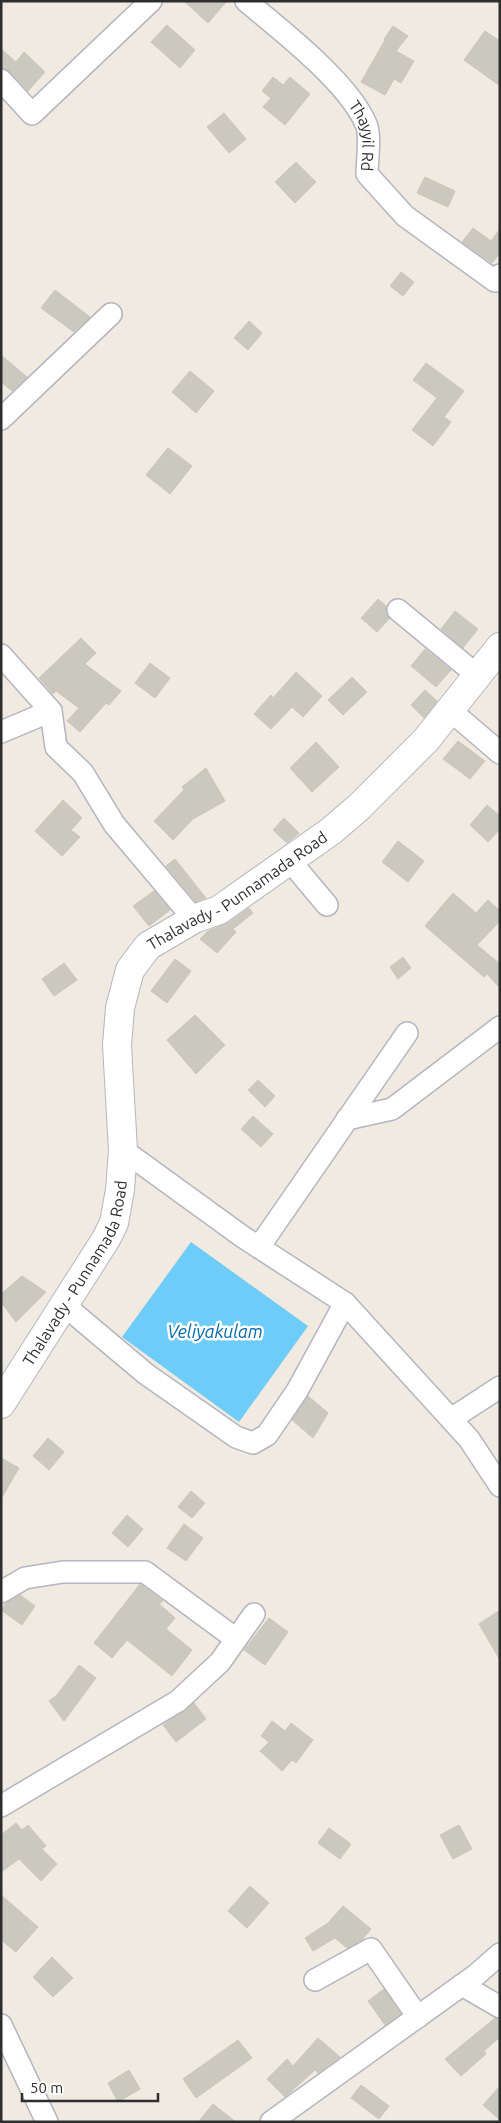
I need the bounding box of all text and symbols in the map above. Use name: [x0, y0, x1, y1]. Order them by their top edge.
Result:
street label: Thayyil Rd: [346, 97, 378, 172]
street label: Thalavady - Punnamada Road: [144, 828, 330, 953]
street label: Thalavady - Punnamada Road: [19, 1180, 130, 1369]
water label: Veliyakulam: [167, 1321, 263, 1341]
scale bar: [22, 2070, 159, 2102]
text: 50 m: [30, 2079, 63, 2096]

